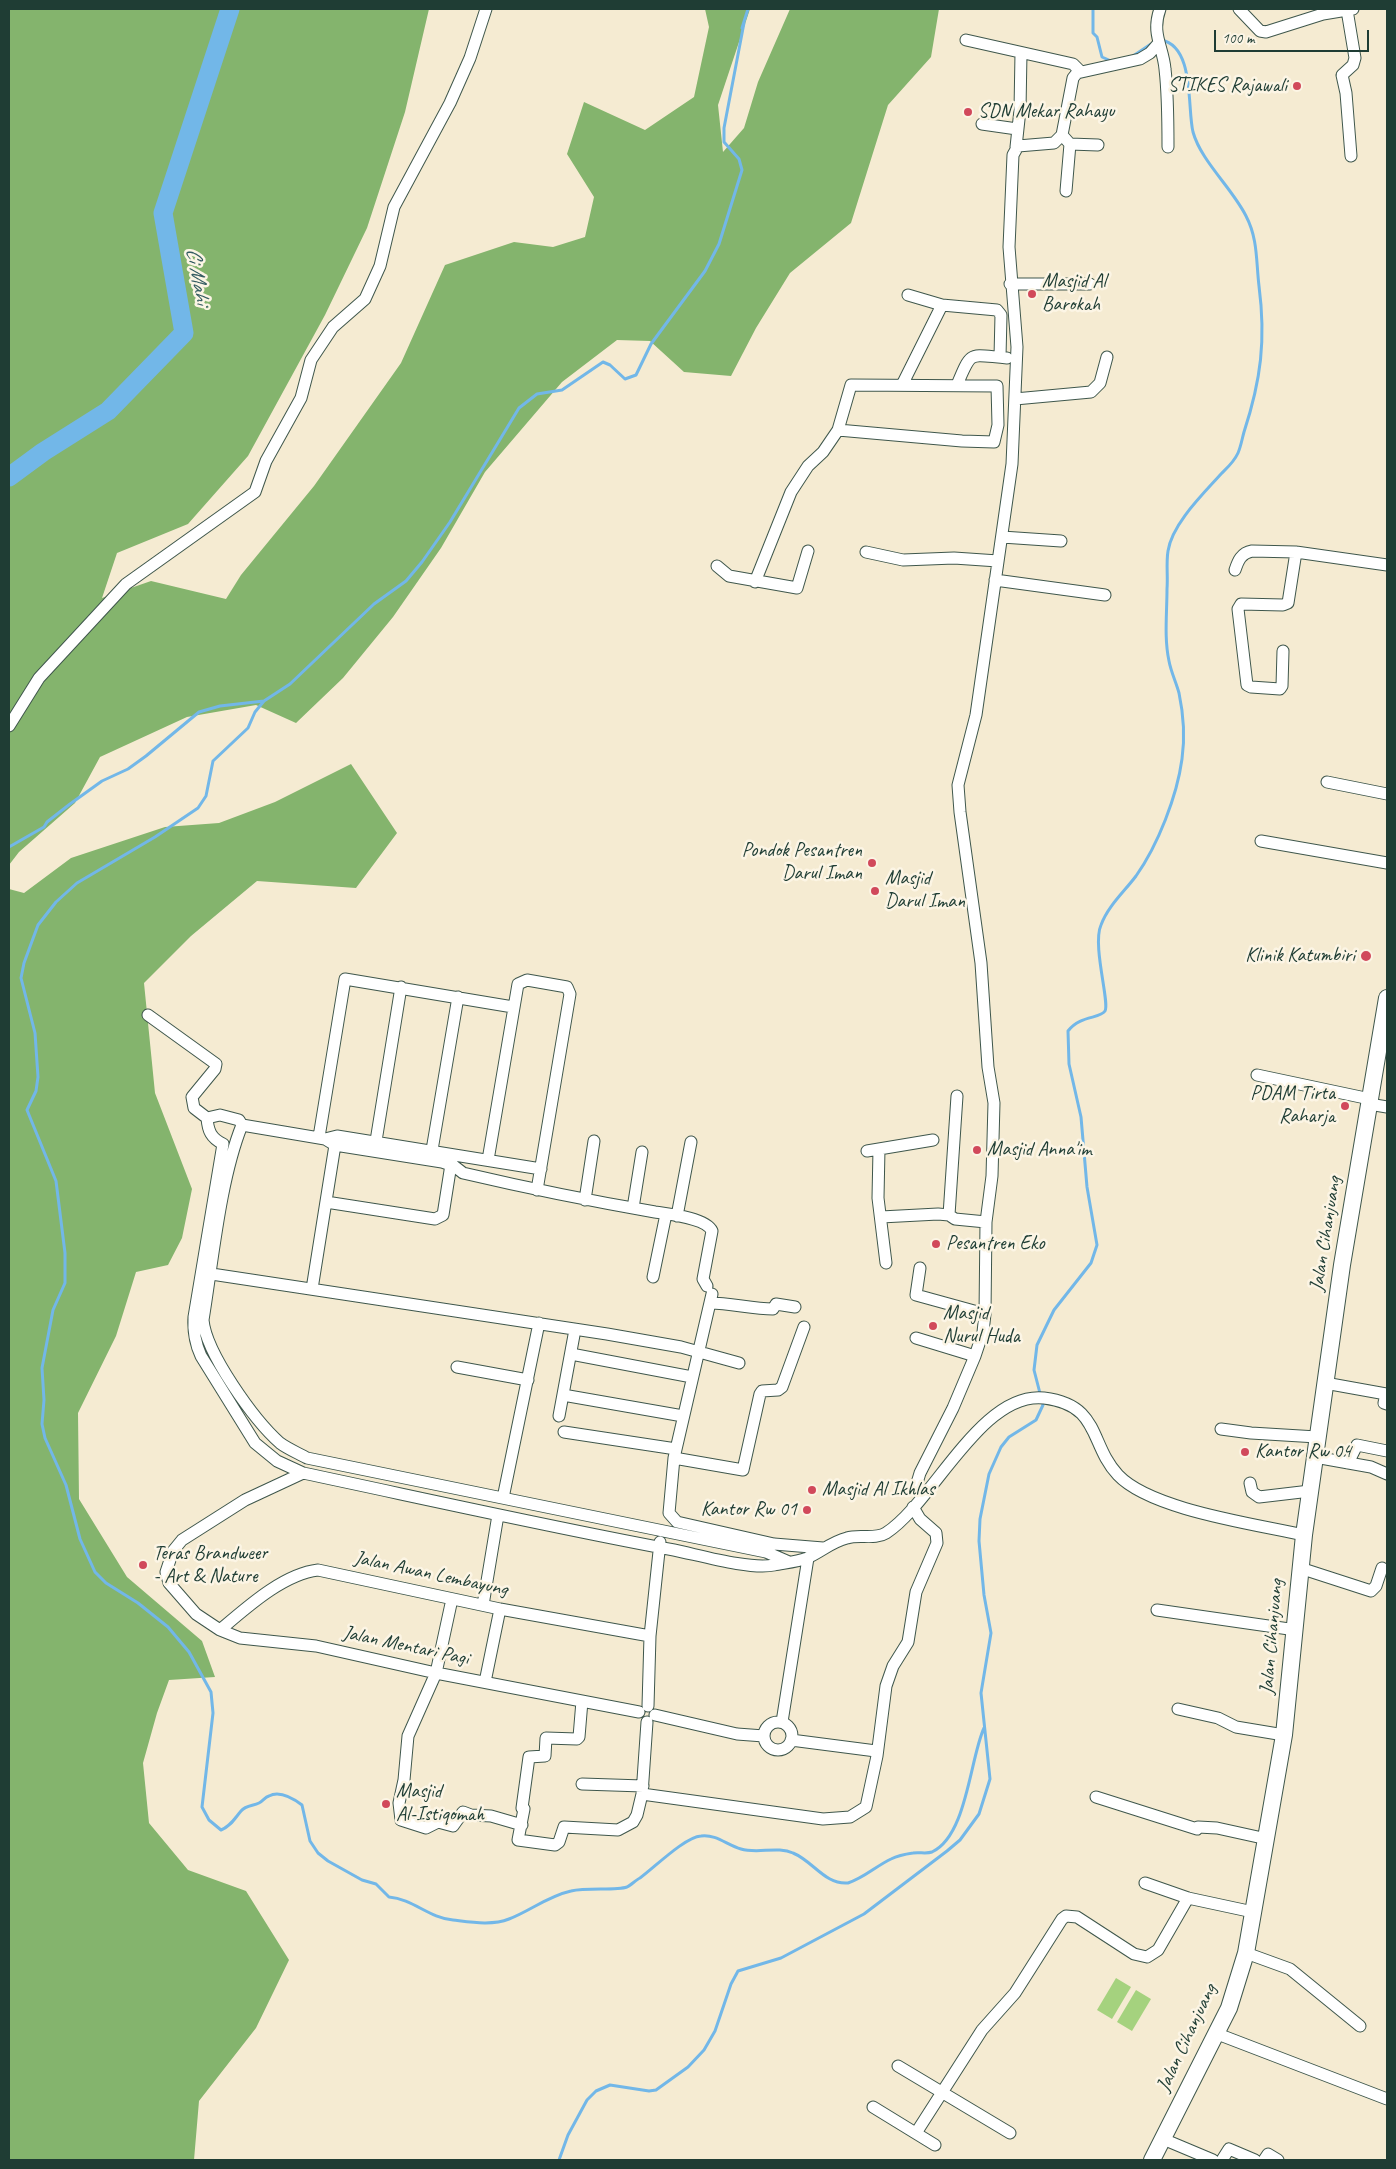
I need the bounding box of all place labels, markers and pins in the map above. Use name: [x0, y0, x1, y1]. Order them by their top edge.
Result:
place label: STIKES Rajawali: [1168, 74, 1287, 98]
marker: STIKES Rajawali: [1291, 80, 1303, 92]
place label: SDN Mekar Rahayu: [978, 100, 1114, 124]
marker: SDN Mekar Rahayu: [962, 106, 974, 118]
place label: Masjid Al Barokah: [1042, 270, 1106, 317]
marker: Masjid Al Barokah: [1026, 288, 1038, 300]
place label: Pondok Pesantren Darul Iman: [742, 839, 862, 886]
marker: Pondok Pesantren Darul Iman: [866, 857, 878, 869]
place label: Masjid Darul Iman: [885, 867, 965, 914]
marker: Masjid Darul Iman: [869, 885, 881, 897]
place label: Klinik Katumbiri: [1245, 944, 1355, 968]
marker: Klinik Katumbiri: [1359, 949, 1373, 963]
place label: PDAM Tirta Raharja: [1250, 1082, 1335, 1129]
marker: PDAM Tirta Raharja: [1339, 1100, 1351, 1112]
place label: Masjid Anna'im: [987, 1138, 1091, 1162]
marker: Masjid Anna'im: [971, 1144, 983, 1156]
place label: Pesantren Eko: [946, 1232, 1045, 1256]
marker: Pesantren Eko: [930, 1238, 942, 1250]
place label: Masjid Nurul Huda: [943, 1302, 1020, 1349]
marker: Masjid Nurul Huda: [927, 1320, 939, 1332]
place label: Kantor Rw 04: [1255, 1440, 1351, 1464]
marker: Kantor Rw 04: [1239, 1446, 1251, 1458]
place label: Masjid Al Ikhlas: [822, 1478, 934, 1502]
marker: Masjid Al Ikhlas: [806, 1484, 818, 1496]
place label: Kantor Rw 01: [701, 1498, 797, 1522]
marker: Kantor Rw 01: [801, 1504, 813, 1516]
place label: Teras Brandweer - Art & Nature: [153, 1542, 267, 1589]
marker: Teras Brandweer - Art & Nature: [137, 1559, 149, 1571]
place label: Masjid Al-Istiqomah: [396, 1780, 484, 1827]
marker: Masjid Al-Istiqomah: [380, 1798, 392, 1810]

